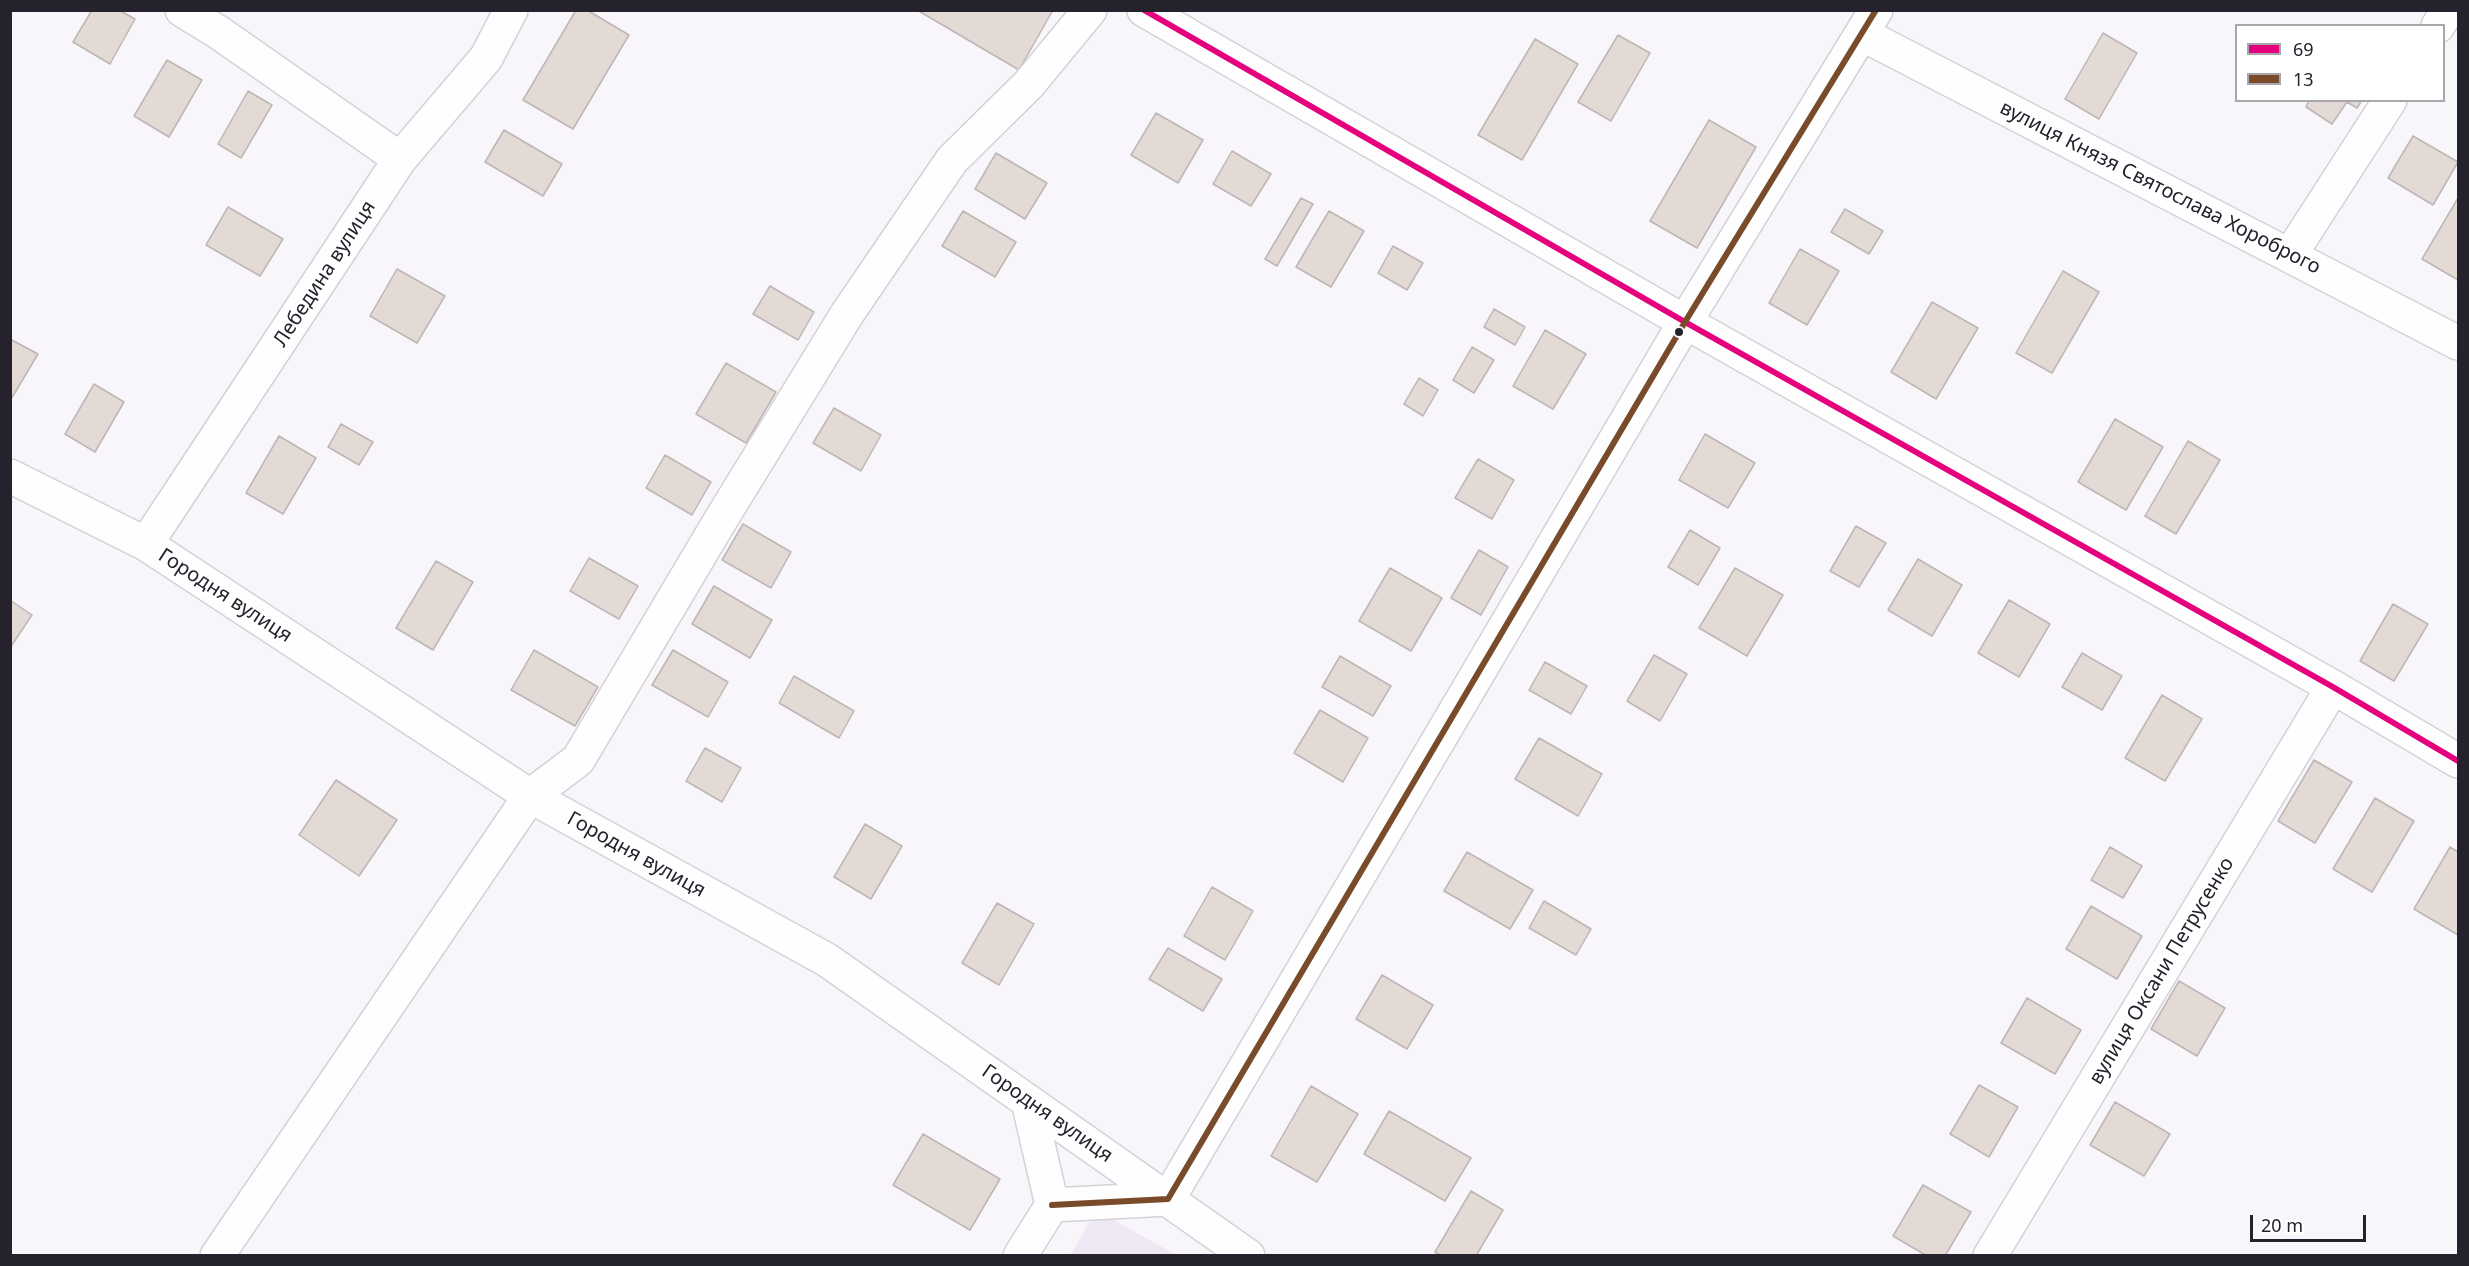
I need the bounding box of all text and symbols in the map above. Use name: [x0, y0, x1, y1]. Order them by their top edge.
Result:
legend: [2235, 24, 2445, 102]
text: 69: [2293, 37, 2314, 61]
text: 13: [2293, 67, 2314, 91]
street label: вулиця Князя Святослава Хороброго: [1996, 96, 2324, 280]
street label: Лебедина вулиця: [269, 197, 381, 351]
unlabelled marker: [1673, 326, 1685, 338]
street label: Городня вулиця: [154, 544, 296, 648]
street label: Городня вулиця: [563, 807, 709, 903]
street label: вулиця Оксани Петрусенко: [2085, 853, 2239, 1089]
street label: Городня вулиця: [977, 1060, 1117, 1168]
scale bar: [2253, 1203, 2368, 1241]
text: 20 m: [2261, 1213, 2303, 1237]

